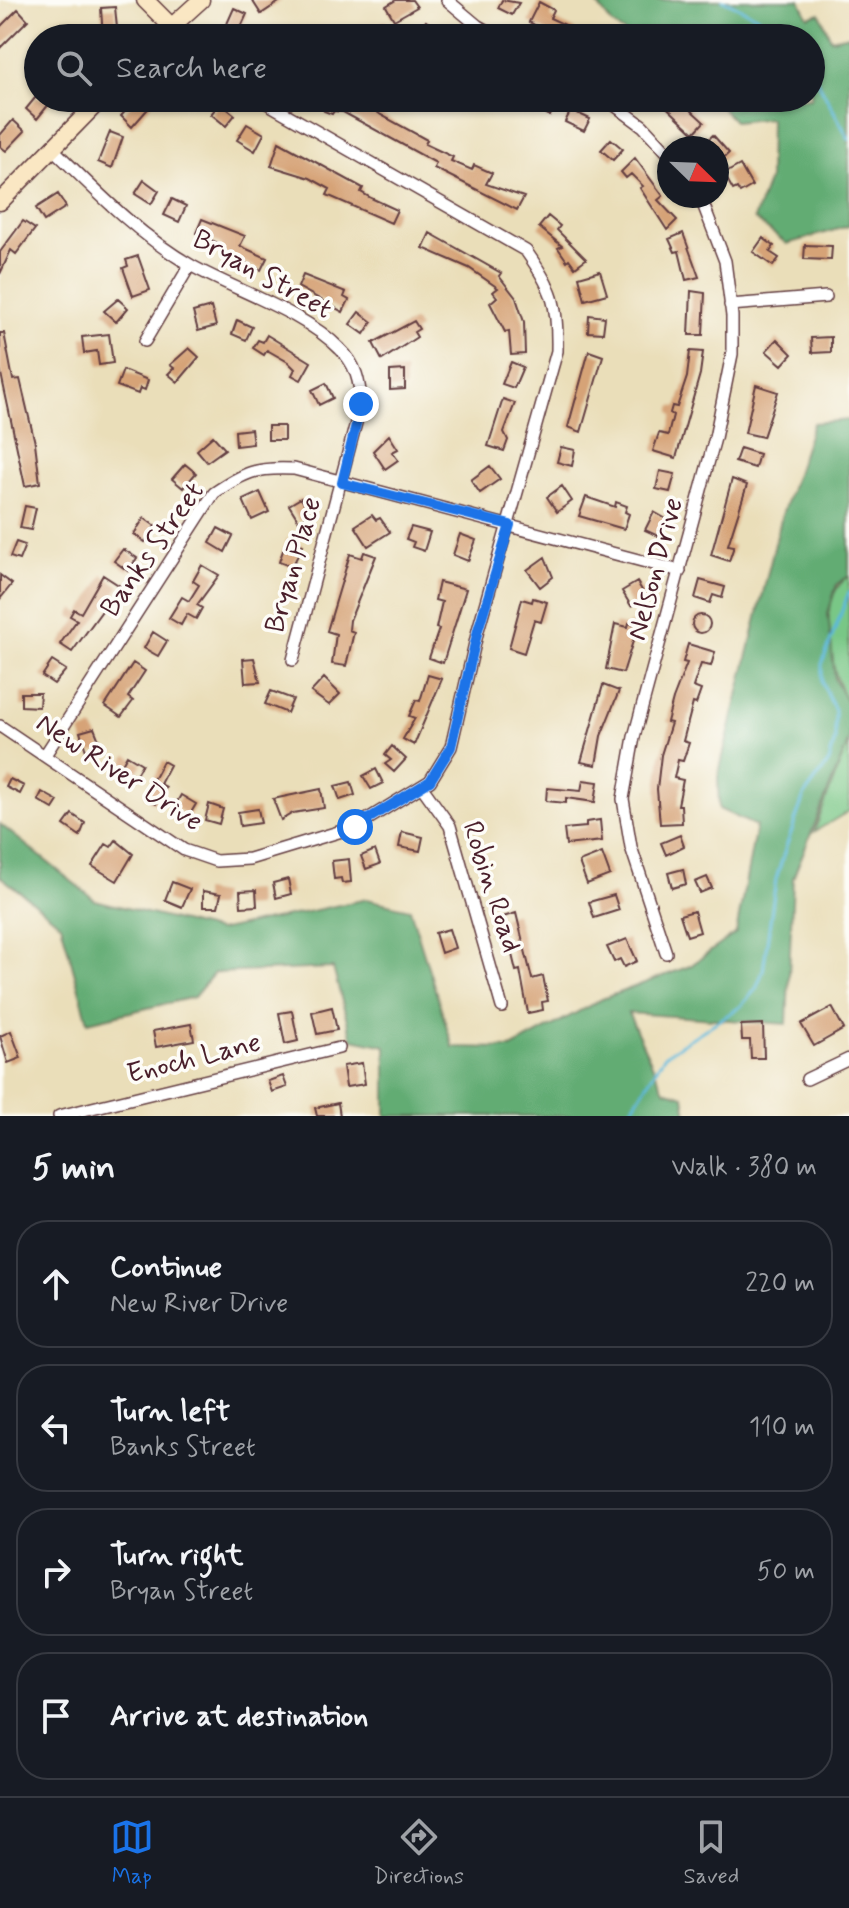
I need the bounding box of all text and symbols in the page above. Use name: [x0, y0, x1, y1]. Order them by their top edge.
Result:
search box: [24, 24, 825, 112]
icon: search: [52, 46, 96, 90]
text: Search here: [116, 49, 267, 88]
north arrow: [657, 136, 729, 208]
street label: Bryan Street: [186, 221, 338, 329]
route end: [343, 386, 379, 422]
street label: Banks Street: [93, 475, 213, 625]
street label: Bryan Place: [257, 493, 331, 637]
street label: Nelson Drive: [619, 494, 693, 644]
street label: New River Drive: [28, 705, 210, 841]
route start: [337, 809, 373, 845]
street label: Robin Road: [452, 817, 530, 957]
street label: Enoch Lane: [123, 1024, 265, 1094]
text: 5 min: [32, 1146, 115, 1191]
text: Walk · 380 m: [671, 1151, 817, 1185]
text: Continue: [110, 1248, 222, 1287]
icon: ahead: [34, 1262, 78, 1306]
text: 220 m: [745, 1267, 815, 1301]
text: New River Drive: [110, 1287, 288, 1321]
text: Turn left: [110, 1392, 230, 1431]
icon: left: [34, 1406, 78, 1450]
text: 110 m: [749, 1411, 815, 1445]
text: Banks Street: [110, 1431, 256, 1465]
text: Turn right: [110, 1536, 243, 1575]
icon: right: [34, 1550, 78, 1594]
text: 50 m: [757, 1555, 815, 1589]
text: Bryan Street: [110, 1575, 253, 1609]
icon: arrive: [34, 1694, 78, 1738]
text: Arrive at destination: [110, 1697, 368, 1736]
tab: Map: [110, 1815, 154, 1891]
tab: Directions: [373, 1815, 464, 1891]
tab: Saved: [684, 1815, 739, 1891]

